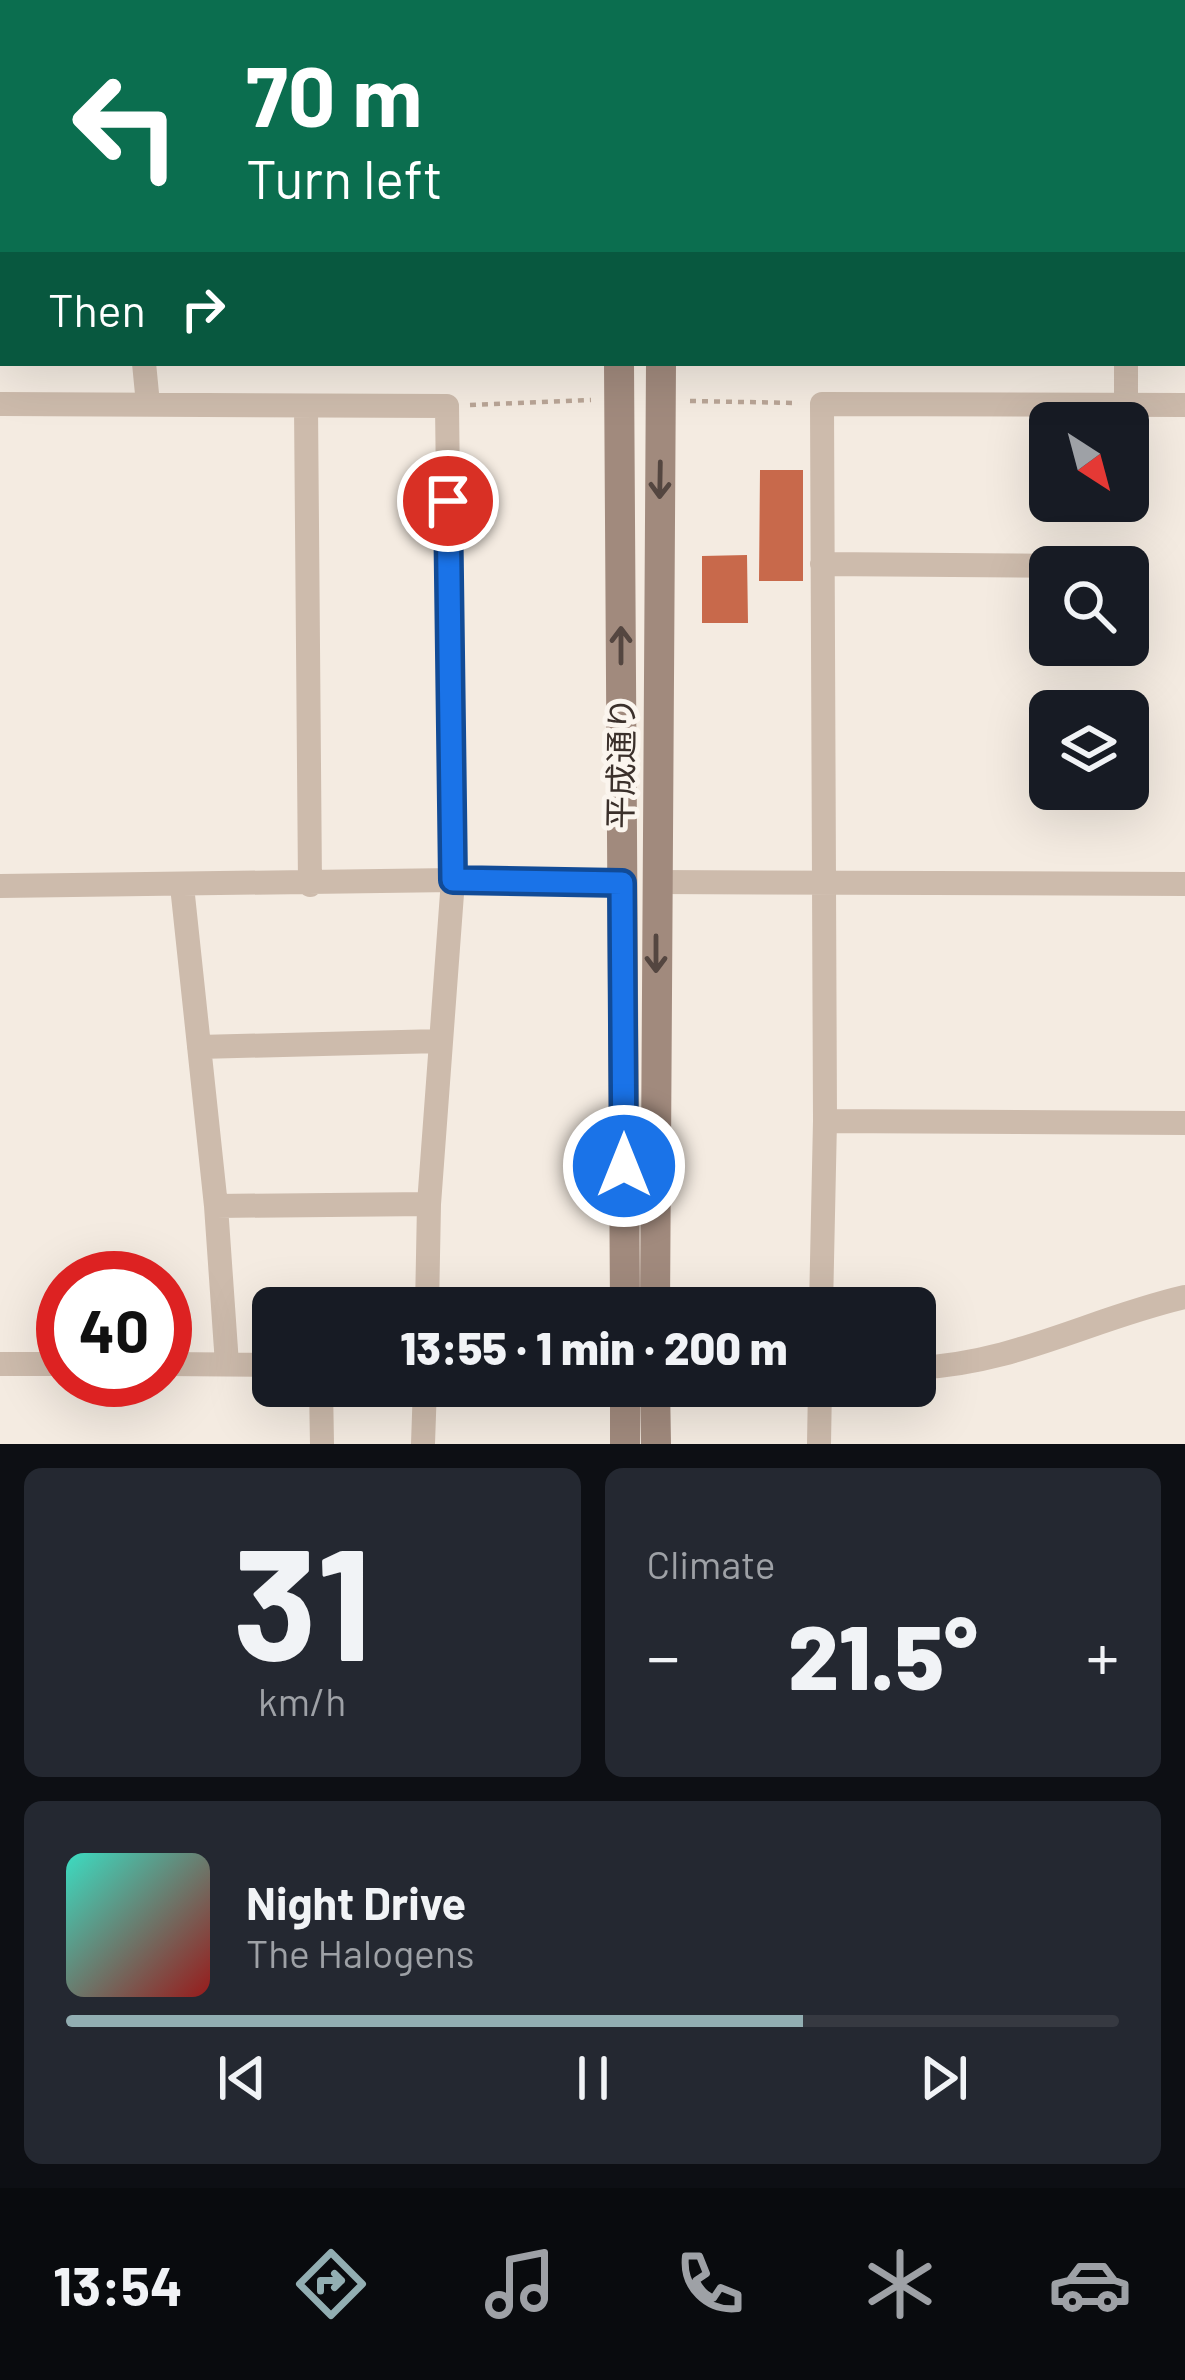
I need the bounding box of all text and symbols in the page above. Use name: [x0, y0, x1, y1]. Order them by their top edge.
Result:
text: 70 m: [246, 43, 422, 144]
icon: left: [48, 48, 204, 204]
text: Turn left: [246, 145, 443, 210]
icon: right: [170, 276, 236, 342]
text: Then: [48, 282, 146, 336]
north arrow: [1029, 402, 1149, 522]
map controls: [1029, 402, 1149, 810]
pin: [397, 450, 499, 552]
one-way arrow: [648, 460, 671, 499]
icon: arrive: [415, 468, 481, 534]
button: search: [1029, 546, 1149, 666]
one-way arrow: [610, 626, 632, 665]
button: layers: [1029, 690, 1149, 810]
street label: 平成通り: [599, 697, 641, 829]
one-way arrow: [645, 934, 667, 973]
position arrow: [561, 1103, 687, 1229]
speed limit sign: 40: [36, 1251, 192, 1407]
text: 13:55 · 1 min · 200 m: [400, 1320, 788, 1374]
text: 31: [233, 1505, 372, 1692]
text: Climate: [647, 1540, 776, 1587]
text: 21.5°: [788, 1600, 978, 1708]
text: −: [647, 1615, 680, 1694]
text: +: [1086, 1615, 1119, 1694]
text: km/h: [258, 1677, 346, 1724]
text: Night Drive: [246, 1875, 466, 1929]
text: The Halogens: [246, 1929, 475, 1976]
icon: previous: [209, 2045, 275, 2111]
icon: pause: [560, 2045, 626, 2111]
icon: next: [911, 2045, 977, 2111]
icon: directions: [289, 2242, 373, 2326]
icon: music: [478, 2242, 562, 2326]
icon: phone: [668, 2242, 752, 2326]
icon: climate: [858, 2242, 942, 2326]
icon: car: [1048, 2242, 1132, 2326]
text: 13:54: [53, 2252, 183, 2317]

